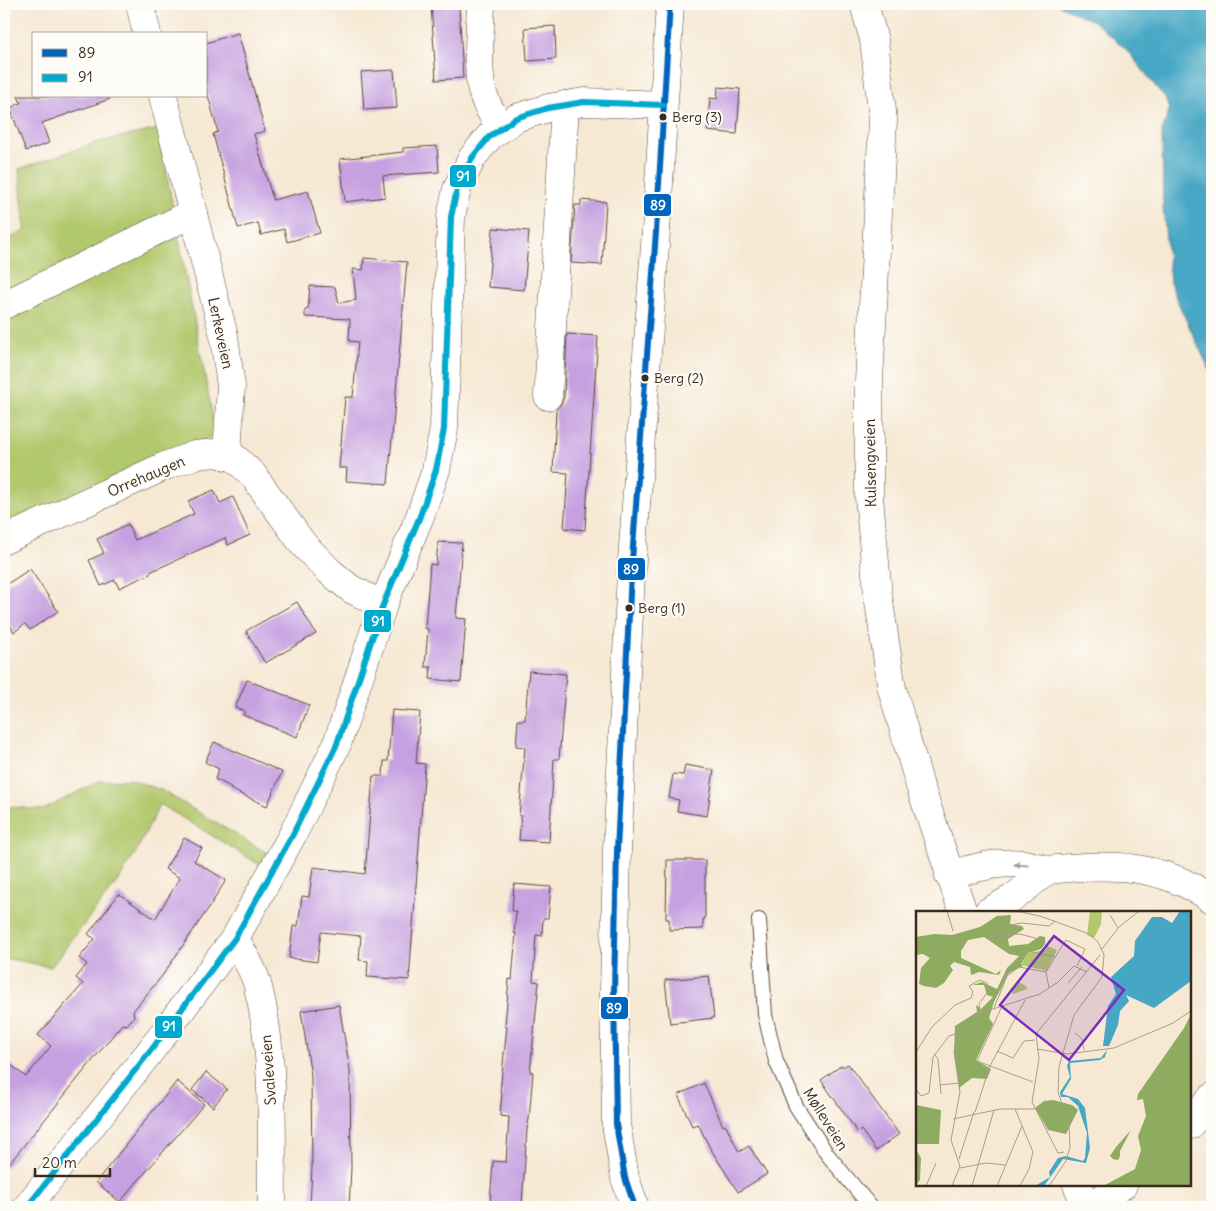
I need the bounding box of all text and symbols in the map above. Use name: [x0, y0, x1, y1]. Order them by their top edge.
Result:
legend: [32, 32, 208, 98]
text: 89: [78, 43, 95, 62]
text: 91: [78, 67, 93, 86]
place label: Berg (3): [672, 108, 722, 126]
marker: Berg (3): [658, 112, 668, 122]
line badge: 91: [449, 164, 477, 188]
text: 91: [456, 167, 470, 185]
line badge: 89: [643, 193, 672, 217]
text: 89: [650, 196, 666, 214]
street label: Lerkeveien: [204, 295, 238, 371]
place label: Berg (2): [654, 369, 703, 387]
marker: Berg (2): [640, 373, 650, 383]
street label: Kulsengveien: [860, 418, 880, 508]
street label: Orrehaugen: [104, 451, 188, 501]
line badge: 89: [617, 557, 646, 581]
text: 89: [623, 560, 639, 578]
place label: Berg (1): [638, 599, 685, 617]
marker: Berg (1): [624, 603, 634, 613]
line badge: 91: [363, 609, 392, 633]
text: 91: [371, 612, 385, 630]
one-way arrow: [1012, 860, 1028, 868]
inset map: [916, 911, 1191, 1186]
line badge: 89: [600, 996, 629, 1020]
text: 89: [606, 999, 622, 1017]
line badge: 91: [154, 1015, 183, 1039]
text: 91: [162, 1017, 176, 1035]
street label: Svaleveien: [256, 1034, 280, 1106]
street label: Mølleveien: [799, 1084, 853, 1154]
scale bar: [35, 1146, 110, 1178]
text: 20 m: [42, 1153, 77, 1172]

